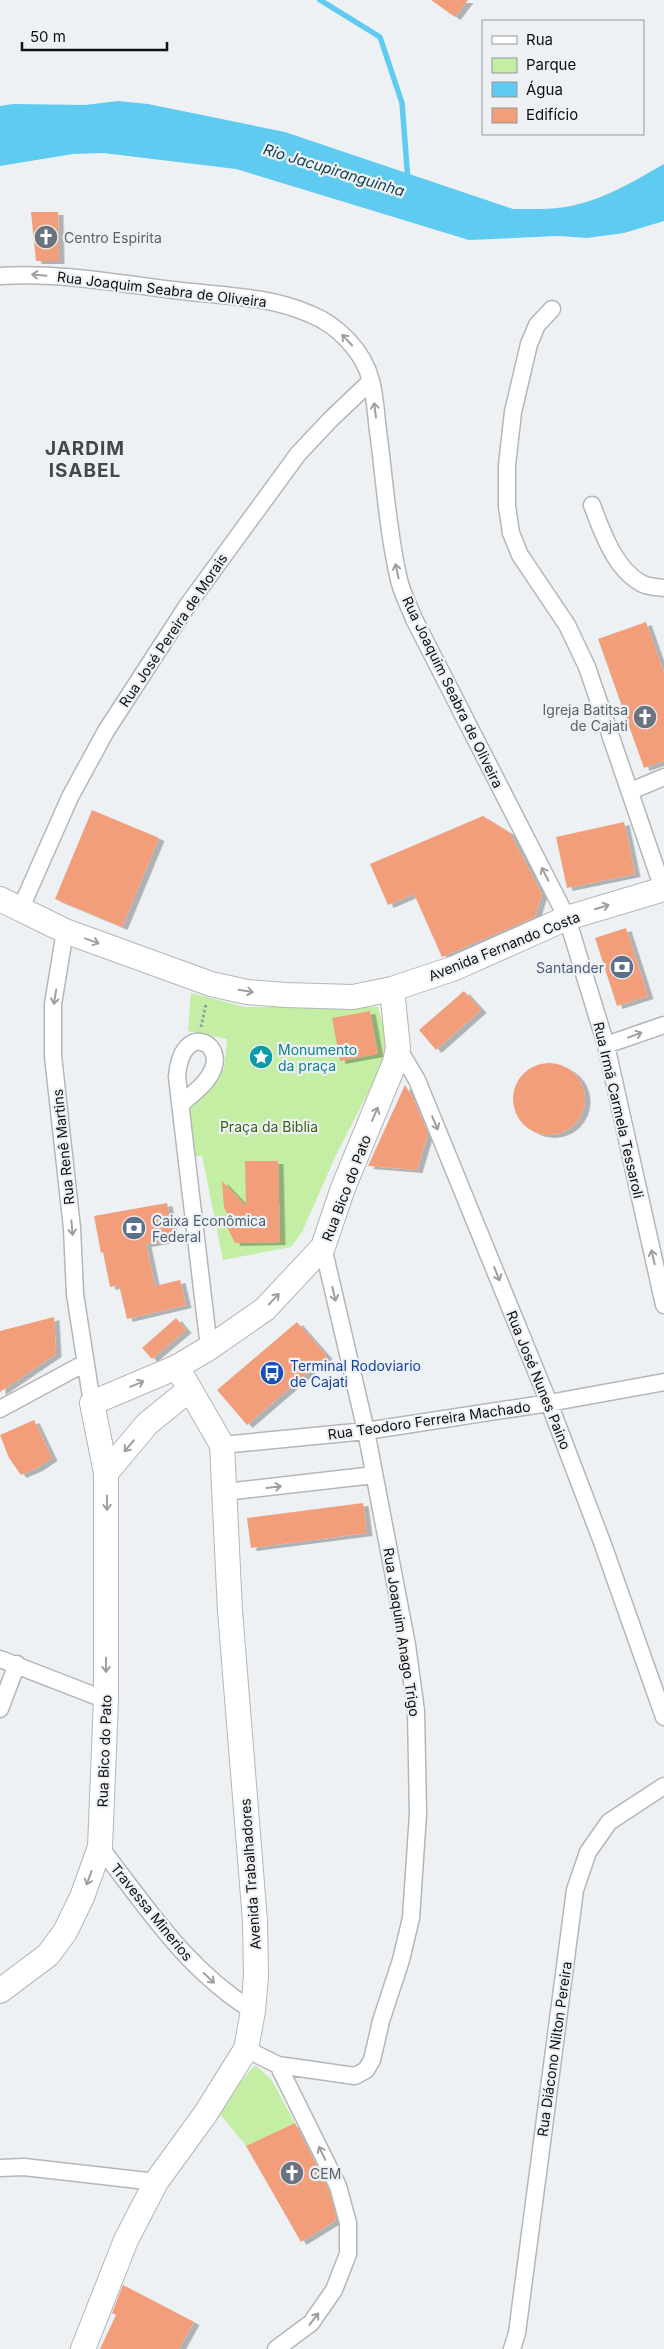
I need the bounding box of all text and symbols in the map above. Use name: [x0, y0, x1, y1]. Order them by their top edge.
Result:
scale bar: [22, 20, 168, 52]
legend: [482, 20, 644, 135]
text: 50 m: [30, 27, 66, 46]
text: Rua: [526, 30, 553, 49]
text: Parque: [526, 55, 576, 74]
text: Água: [526, 80, 563, 99]
text: Edifício: [526, 105, 578, 124]
water label: Rio Jacupiranguinha: [261, 139, 407, 201]
church icon: Centro Espirita: [33, 224, 59, 250]
place label: Centro Espirita: [64, 229, 162, 246]
street label: Rua Joaquim Seabra de Oliveira: [56, 268, 268, 310]
one-way arrow: [32, 271, 48, 280]
one-way arrow: [341, 334, 353, 347]
one-way arrow: [370, 402, 380, 418]
district label: JARDIM ISABEL: [45, 437, 125, 482]
street label: Rua José Pereira de Morais: [115, 550, 231, 710]
one-way arrow: [392, 563, 401, 579]
street label: Rua Joaquim Seabra de Oliveira: [399, 593, 507, 791]
place label: Igreja Batitsa de Cajati: [543, 701, 628, 734]
church icon: Igreja Batitsa de Cajati: [632, 704, 658, 730]
one-way arrow: [540, 867, 549, 882]
one-way arrow: [593, 902, 609, 912]
street label: Avenida Fernando Costa: [426, 908, 582, 984]
one-way arrow: [84, 937, 99, 946]
bank icon: Santander: [609, 954, 635, 980]
place label: Santander: [536, 959, 604, 976]
one-way arrow: [238, 986, 254, 996]
one-way arrow: [49, 988, 59, 1004]
street label: Rua Irmã Carmela Tessaroli: [590, 1020, 648, 1200]
one-way arrow: [627, 1030, 642, 1039]
place label: Monumento da praça: [278, 1041, 357, 1074]
place icon: Monumento da praça: [248, 1044, 274, 1070]
street label: Rua Renê Martins: [48, 1088, 78, 1206]
one-way arrow: [371, 1106, 380, 1121]
one-way arrow: [431, 1115, 441, 1130]
park label: Praça da Biblia: [220, 1118, 318, 1135]
street label: Rua Bico do Pato: [318, 1132, 374, 1244]
place label: Caixa Econômica Federal: [152, 1212, 266, 1245]
bank icon: Caixa Econômica Federal: [121, 1215, 147, 1241]
one-way arrow: [67, 1220, 76, 1236]
one-way arrow: [648, 1250, 657, 1266]
one-way arrow: [492, 1266, 502, 1281]
one-way arrow: [330, 1286, 339, 1302]
one-way arrow: [268, 1293, 280, 1306]
street label: Rua José Nunes Paino: [503, 1308, 575, 1452]
place label: Terminal Rodoviario de Cajati: [290, 1357, 421, 1390]
bus stop icon: Terminal Rodoviario de Cajati: [259, 1360, 285, 1386]
one-way arrow: [129, 1378, 144, 1387]
street label: Rua Teodoro Ferreira Machado: [327, 1397, 531, 1443]
one-way arrow: [124, 1439, 135, 1452]
one-way arrow: [265, 1482, 281, 1492]
one-way arrow: [102, 1494, 112, 1510]
street label: Rua Joaquim Anago Trigo: [380, 1546, 424, 1718]
one-way arrow: [101, 1656, 111, 1673]
street label: Rua Bico do Pato: [94, 1694, 114, 1808]
street label: Avenida Trabalhadores: [236, 1798, 264, 1950]
street label: Travessa Minerios: [107, 1860, 197, 1964]
one-way arrow: [84, 1870, 93, 1885]
street label: Rua Diácono Nilton Pereira: [533, 1960, 575, 2138]
one-way arrow: [203, 1972, 216, 1984]
one-way arrow: [317, 2146, 326, 2161]
church icon: CEM: [279, 2160, 305, 2186]
place label: CEM: [310, 2165, 341, 2182]
one-way arrow: [308, 2312, 319, 2325]

